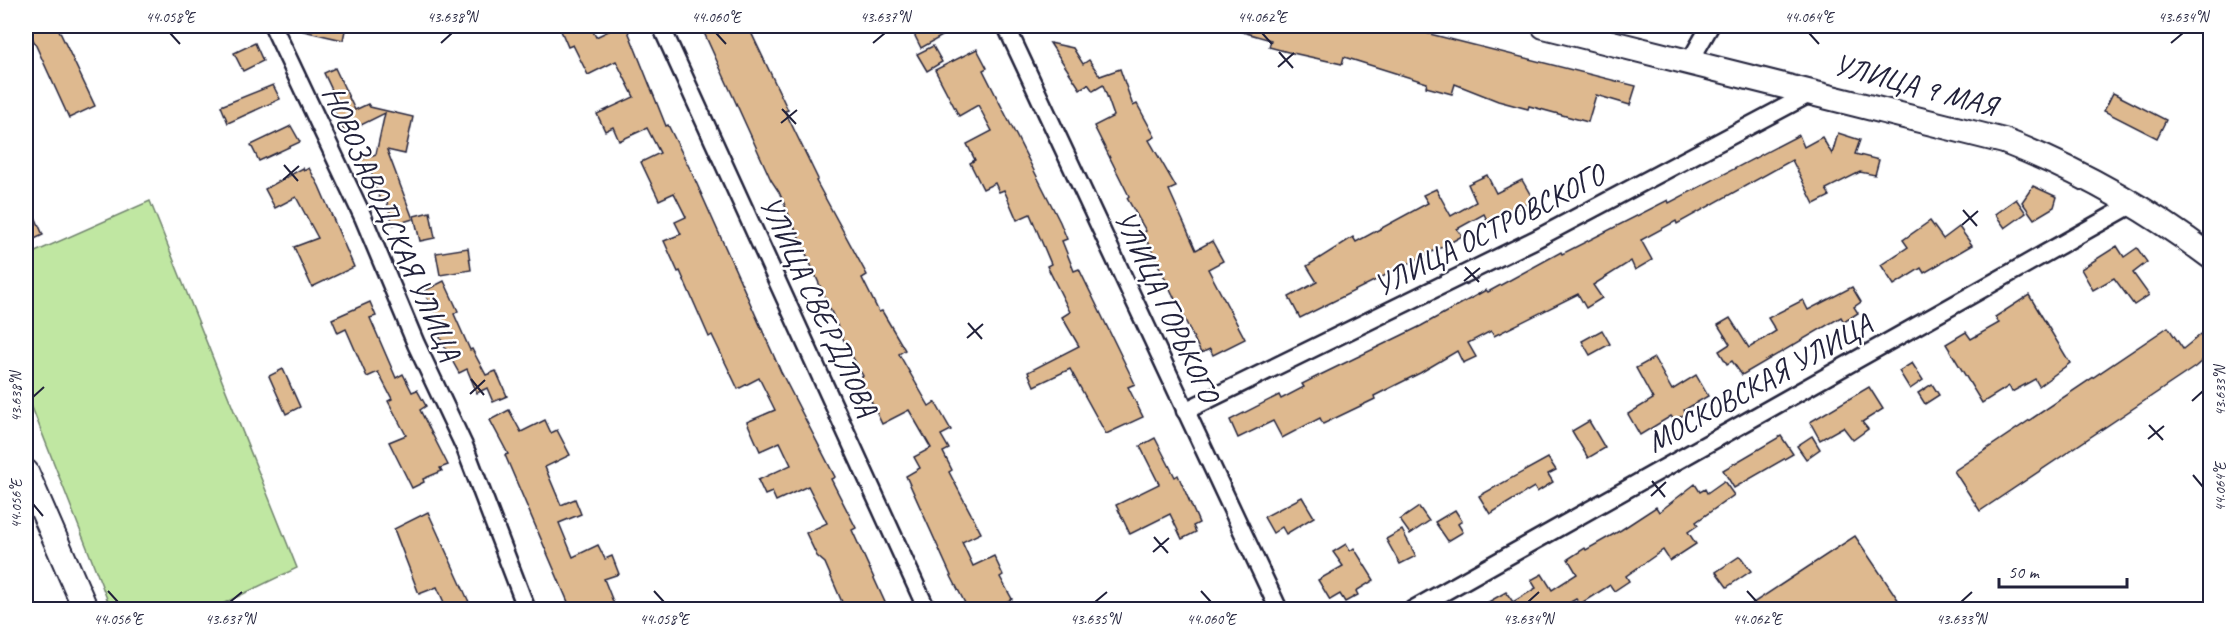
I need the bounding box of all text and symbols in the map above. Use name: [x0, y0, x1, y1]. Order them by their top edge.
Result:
text: 44.058°E: [146, 8, 197, 27]
text: 43.638°N: [427, 8, 480, 27]
text: 44.060°E: [692, 8, 743, 27]
text: 43.637°N: [860, 8, 913, 27]
text: 44.062°E: [1238, 8, 1289, 27]
text: 44.064°E: [1785, 8, 1836, 27]
text: 43.634°N: [2158, 8, 2211, 27]
street label: УЛИЦА 9 МАЯ: [1830, 45, 2005, 126]
street label: НОВОЗАВОДСКАЯ УЛИЦА: [314, 80, 470, 367]
street label: УЛИЦА ОСТРОВСКОГО: [1367, 154, 1613, 305]
street label: УЛИЦА СВЕРДЛОВА: [751, 190, 887, 423]
street label: УЛИЦА ГОРЬКОГО: [1106, 204, 1229, 411]
street label: МОСКОВСКАЯ УЛИЦА: [1640, 304, 1880, 461]
text: 43.633°N: [2211, 363, 2230, 416]
text: 43.638°N: [7, 369, 26, 422]
text: 44.064°E: [2211, 460, 2230, 511]
text: 44.056°E: [7, 477, 26, 528]
scale bar: [1999, 551, 2126, 589]
text: 50 m: [2008, 561, 2041, 583]
text: 44.056°E: [94, 610, 145, 629]
text: 43.637°N: [205, 610, 258, 629]
text: 44.058°E: [640, 610, 691, 629]
text: 43.635°N: [1070, 610, 1123, 629]
text: 44.060°E: [1187, 610, 1238, 629]
text: 43.634°N: [1503, 610, 1556, 629]
text: 44.062°E: [1733, 610, 1784, 629]
text: 43.633°N: [1936, 610, 1989, 629]

